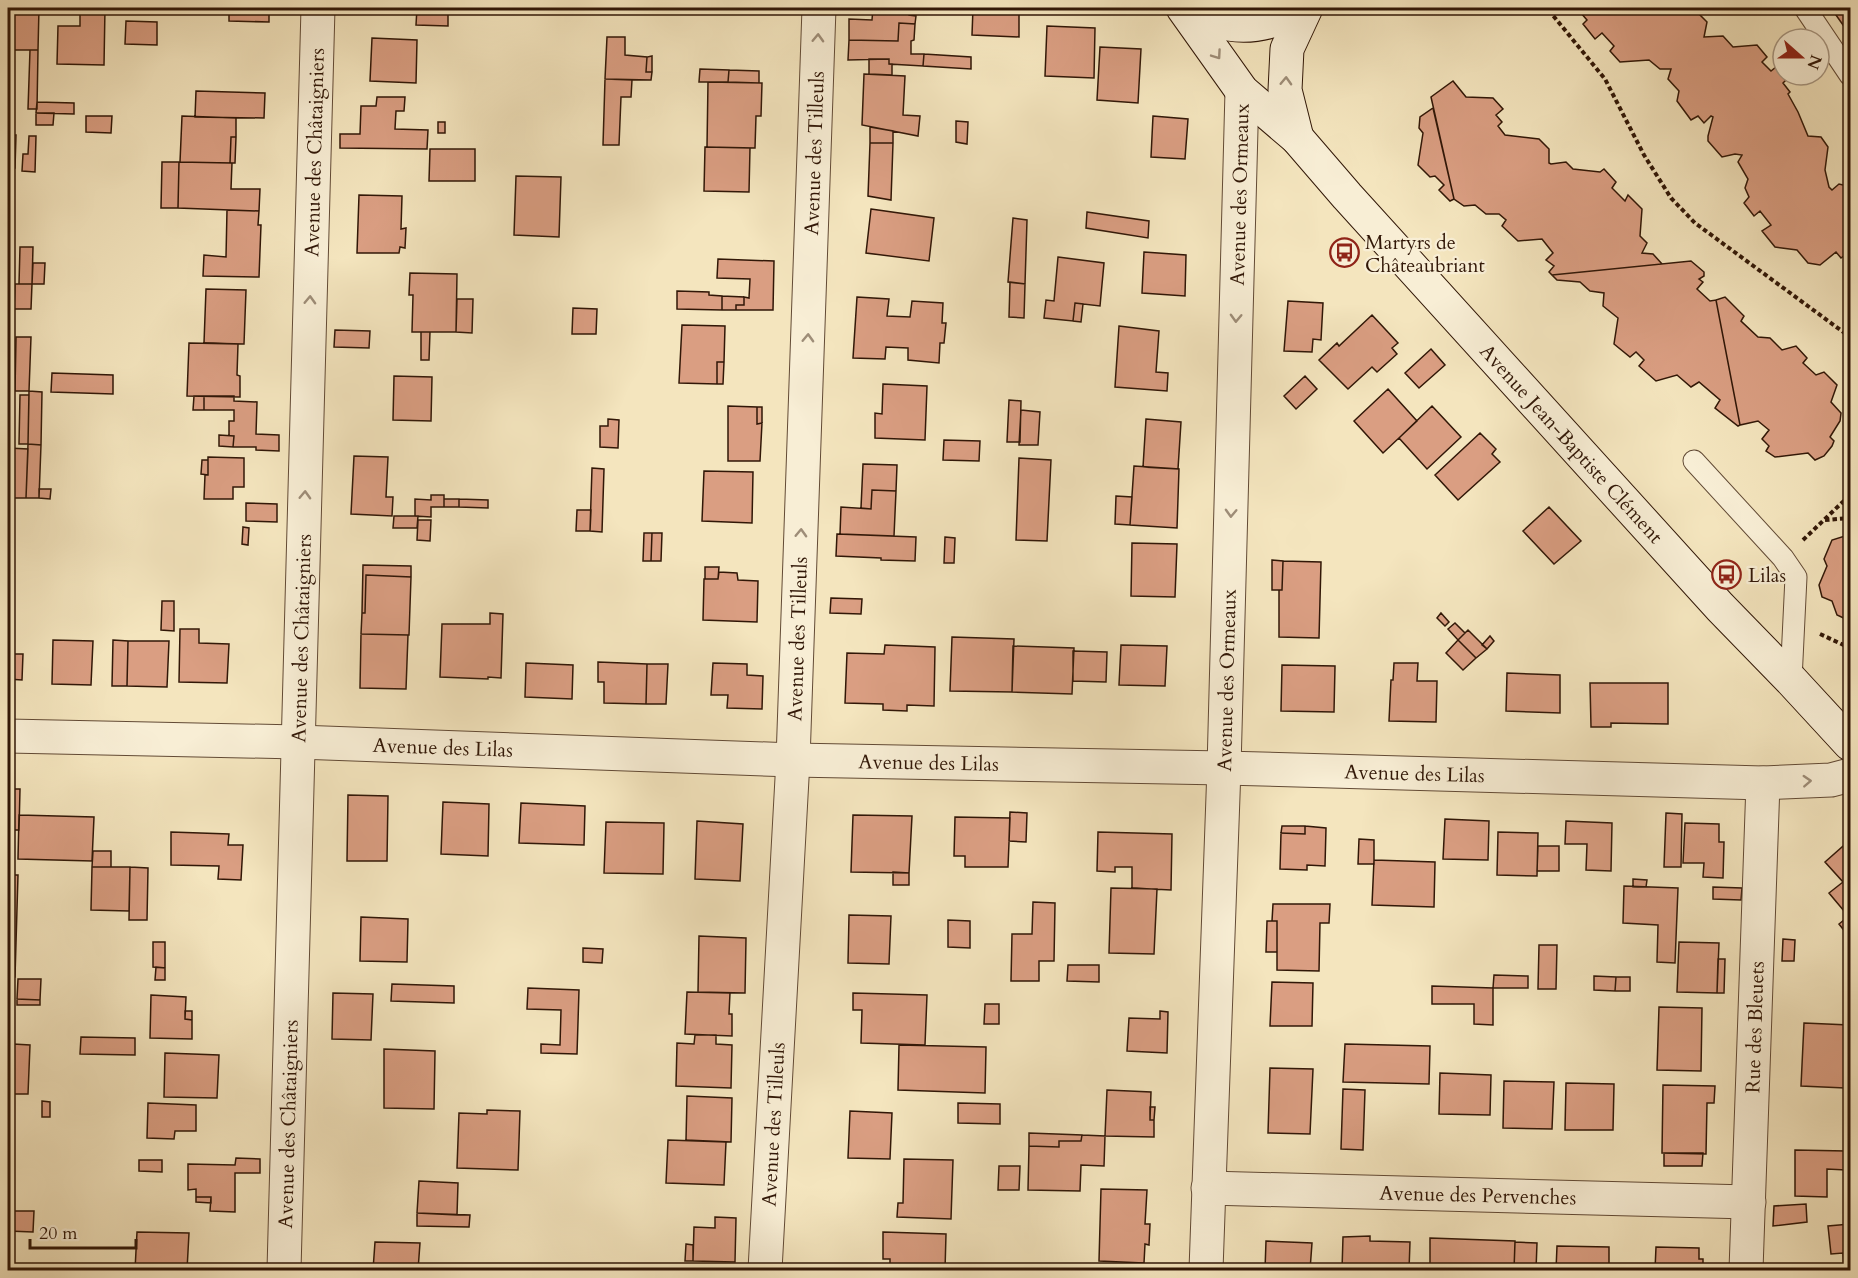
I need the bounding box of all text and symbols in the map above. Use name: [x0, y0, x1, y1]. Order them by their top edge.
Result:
north arrow: [1771, 27, 1831, 87]
one-way arrow: [812, 34, 825, 43]
street label: Avenue des Châtaigniers: [298, 48, 331, 257]
one-way arrow: [1210, 49, 1221, 60]
text: N: [1801, 52, 1827, 73]
street label: Avenue des Tilleuls: [798, 70, 831, 236]
one-way arrow: [1279, 77, 1292, 86]
street label: Avenue des Ormeaux: [1224, 103, 1256, 286]
place label: Martyrs de Châteaubriant: [1365, 229, 1486, 279]
bus stop icon: Martyrs de Châteaubriant: [1328, 237, 1360, 269]
one-way arrow: [304, 295, 316, 304]
one-way arrow: [1230, 313, 1243, 322]
one-way arrow: [801, 334, 814, 343]
street label: Avenue Jean-Baptiste Clément: [1474, 338, 1669, 550]
one-way arrow: [298, 490, 311, 499]
one-way arrow: [1225, 508, 1237, 517]
one-way arrow: [794, 529, 807, 538]
street label: Avenue des Châtaigniers: [285, 533, 318, 743]
street label: Avenue des Tilleuls: [781, 556, 814, 722]
bus stop icon: Lilas: [1711, 559, 1743, 591]
place label: Lilas: [1748, 562, 1786, 589]
street label: Avenue des Ormeaux: [1211, 589, 1243, 772]
street label: Avenue des Lilas: [372, 732, 513, 764]
street label: Avenue des Lilas: [858, 748, 999, 778]
street label: Avenue des Lilas: [1344, 758, 1485, 789]
one-way arrow: [1803, 775, 1812, 788]
street label: Rue des Bleuets: [1739, 961, 1771, 1094]
street label: Avenue des Châtaigniers: [272, 1019, 305, 1229]
street label: Avenue des Tilleuls: [756, 1041, 791, 1207]
street label: Avenue des Pervenches: [1379, 1179, 1577, 1212]
scale bar: [30, 1212, 136, 1250]
text: 20 m: [39, 1221, 78, 1246]

